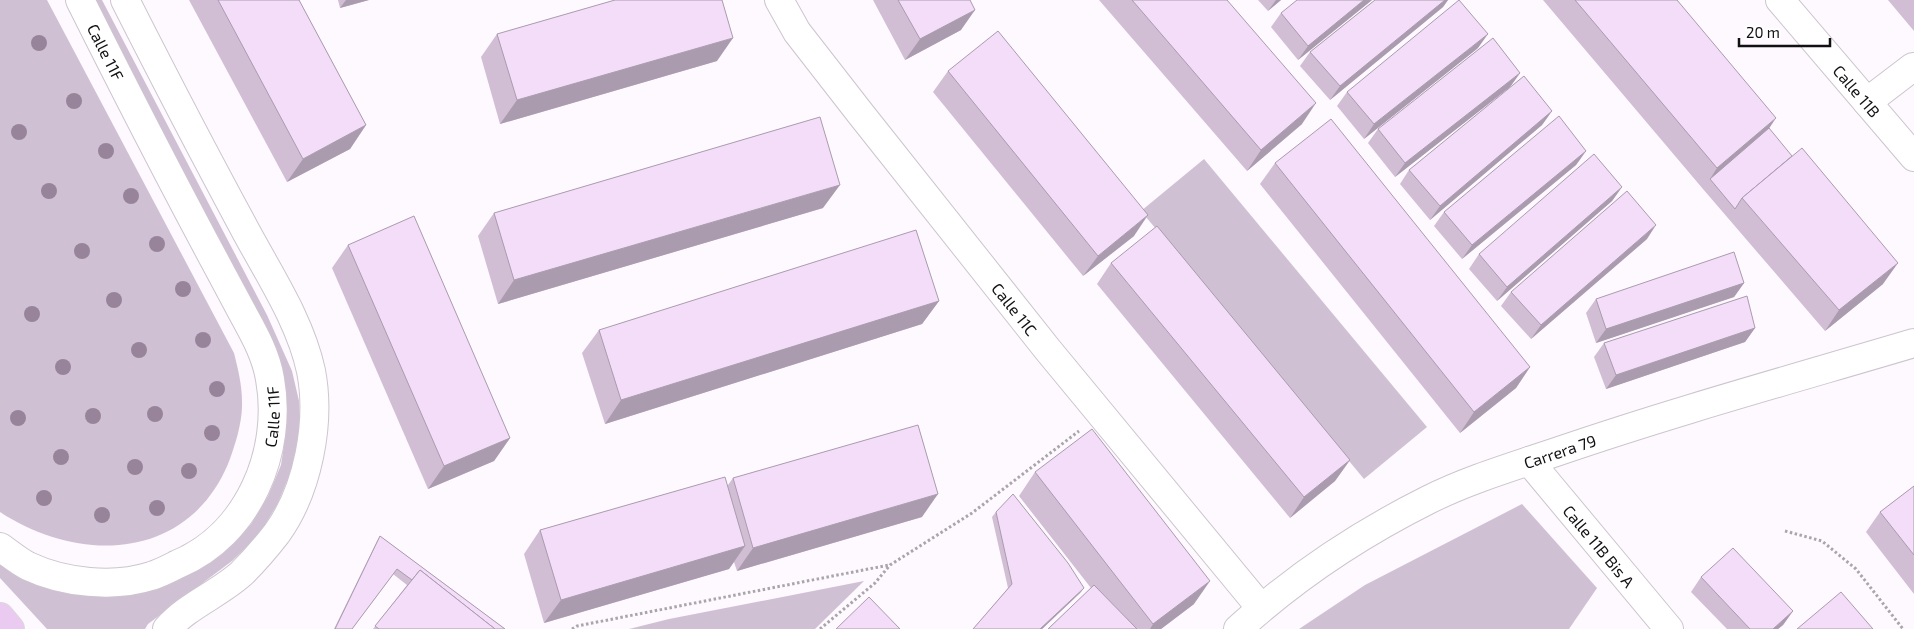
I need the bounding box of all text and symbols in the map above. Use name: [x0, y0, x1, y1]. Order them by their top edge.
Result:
scale bar: [1739, 15, 1830, 47]
street label: Calle 11F: [84, 21, 128, 84]
text: 20 m: [1746, 23, 1780, 41]
street label: Calle 11B: [1830, 61, 1885, 120]
street label: Calle 11C: [989, 279, 1042, 339]
street label: Calle 11F: [260, 385, 282, 449]
street label: Carrera 79: [1521, 430, 1598, 472]
street label: Calle 11B Bis A: [1560, 501, 1639, 590]

